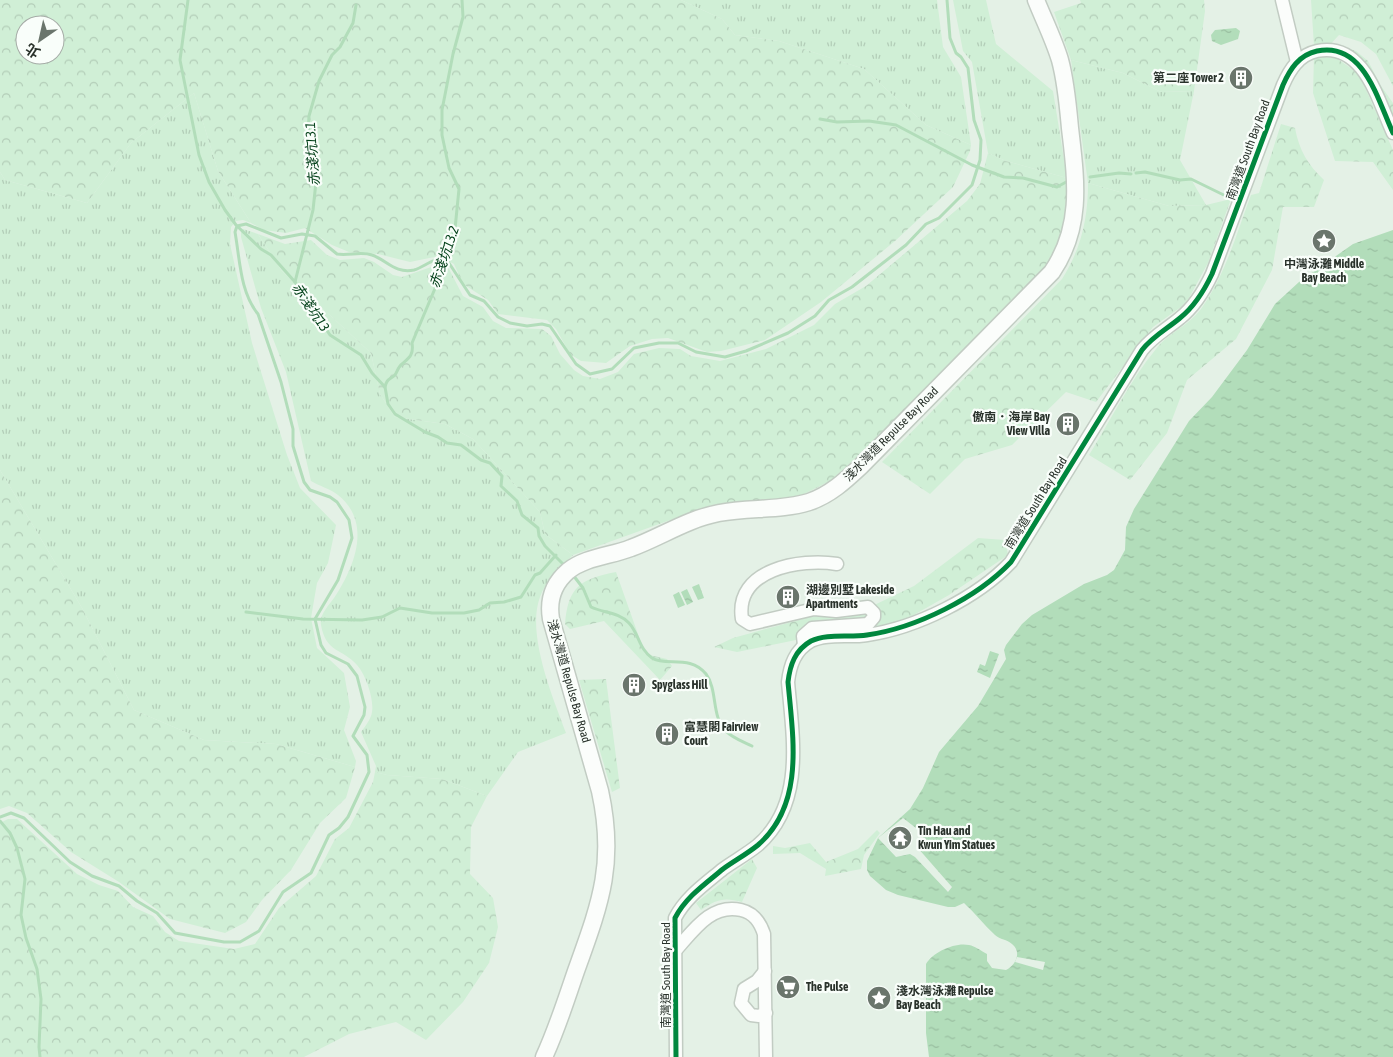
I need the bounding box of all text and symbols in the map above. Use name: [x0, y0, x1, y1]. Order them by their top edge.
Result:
north arrow: [15, 15, 65, 65]
text: 北: [22, 40, 43, 61]
building icon: 第二座 Tower 2: [1228, 65, 1254, 91]
place label: 第二座 Tower 2: [1153, 71, 1224, 85]
street label: 南灣道 South Bay Road: [1223, 98, 1273, 202]
water label: 赤淺坑13.1: [302, 121, 322, 187]
water label: 赤淺坑13.2: [426, 224, 462, 290]
place icon: 中灣泳灘 Middle Bay Beach: [1311, 228, 1337, 254]
place label: 中灣泳灘 Middle Bay Beach: [1284, 257, 1365, 285]
water label: 赤淺坑13: [289, 280, 333, 334]
street label: 淺水灣道 Repulse Bay Road: [841, 384, 941, 484]
place label: 傲南．海岸 Bay View Villa: [972, 410, 1050, 438]
building icon: 傲南．海岸 Bay View Villa: [1055, 411, 1081, 437]
street label: 南灣道 South Bay Road: [1002, 454, 1070, 552]
place label: 湖邊別墅 Lakeside Apartments: [805, 583, 895, 611]
building icon: 湖邊別墅 Lakeside Apartments: [775, 584, 801, 610]
street label: 淺水灣道 Repulse Bay Road: [545, 618, 593, 744]
building icon: Spyglass Hill: [621, 672, 647, 698]
place label: Spyglass Hill: [652, 678, 709, 692]
place label: 富慧閣 Fairview Court: [684, 720, 759, 748]
building icon: 富慧閣 Fairview Court: [654, 721, 680, 747]
place label: Tin Hau and Kwun Yim Statues: [918, 824, 996, 852]
temple icon: Tin Hau and Kwun Yim Statues: [887, 825, 913, 851]
street label: 南灣道 South Bay Road: [659, 922, 673, 1028]
supermarket icon: The Pulse: [775, 974, 801, 1000]
place label: The Pulse: [806, 980, 849, 994]
place label: 淺水灣泳灘 Repulse Bay Beach: [896, 984, 994, 1012]
place icon: 淺水灣泳灘 Repulse Bay Beach: [866, 985, 892, 1011]

